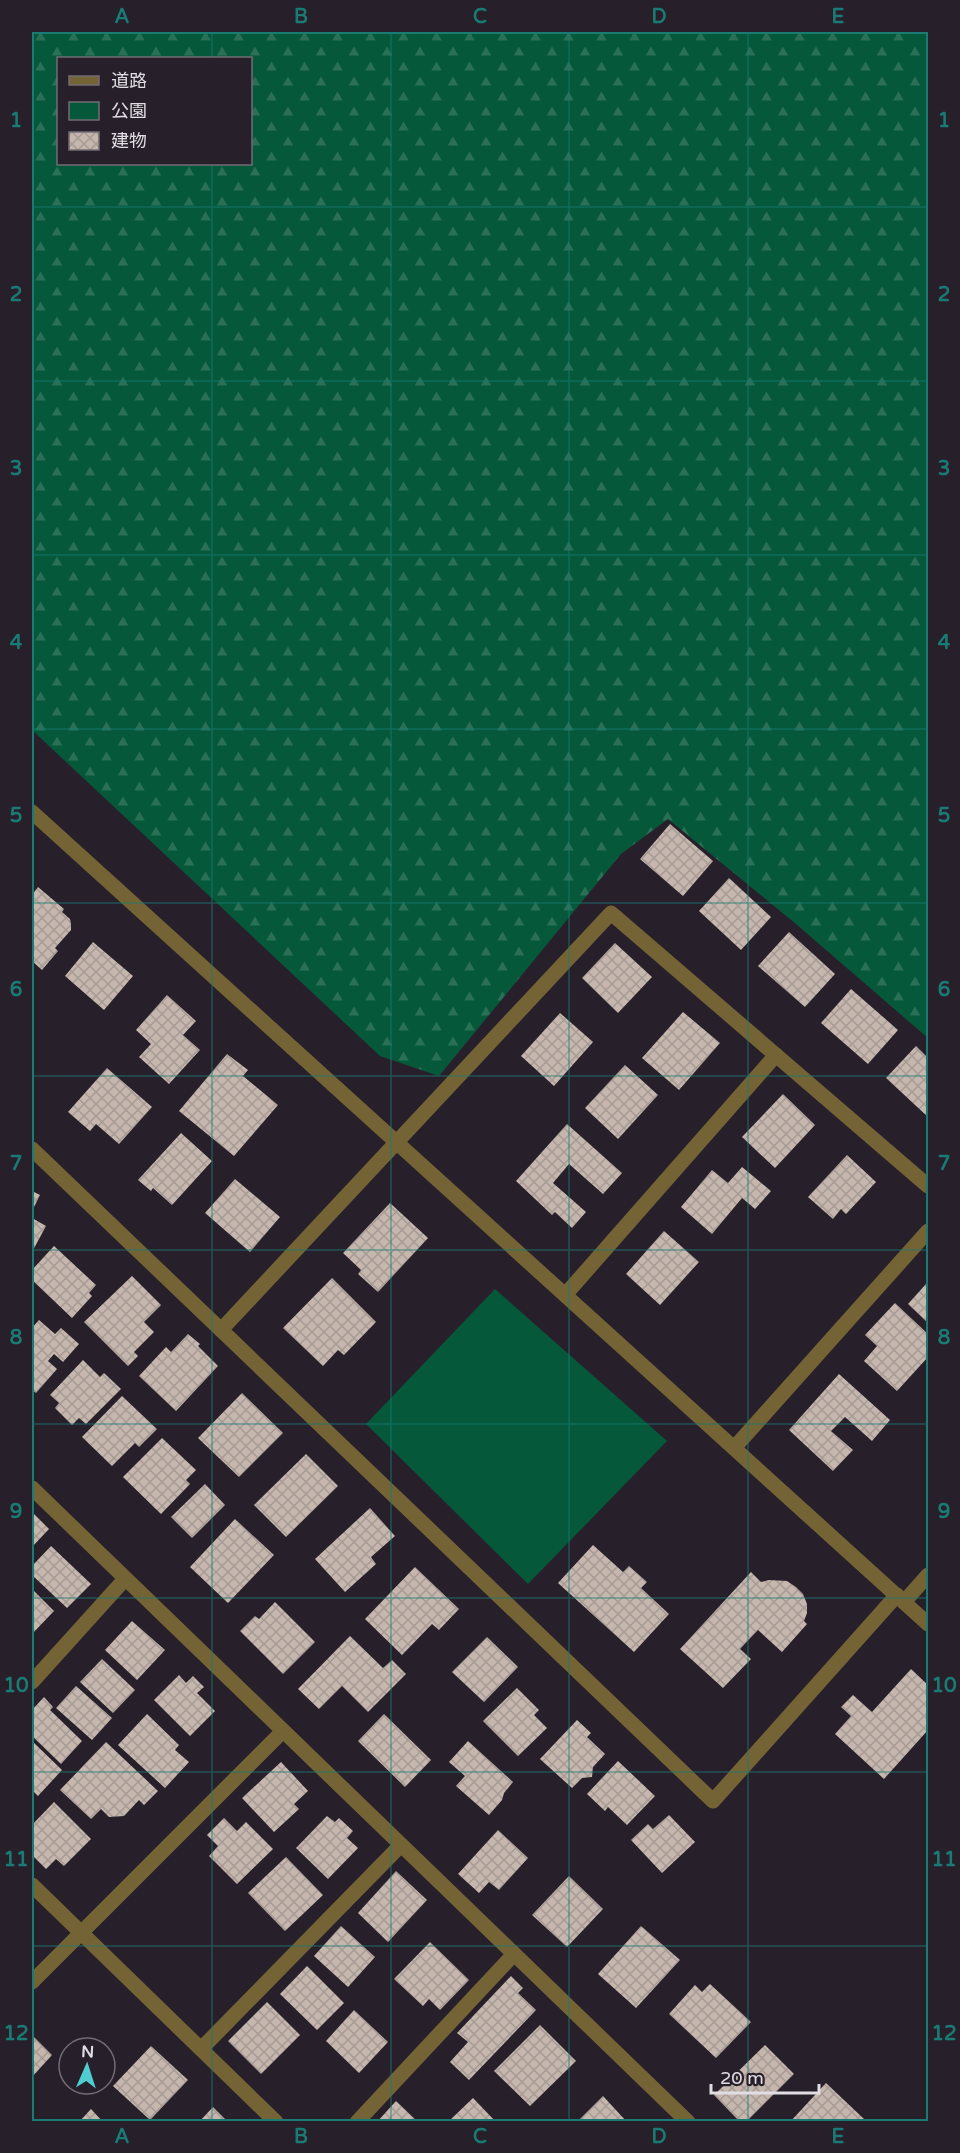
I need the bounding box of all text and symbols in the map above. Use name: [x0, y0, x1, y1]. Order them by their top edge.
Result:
text: A: [115, 5, 130, 29]
text: B: [294, 5, 308, 29]
text: C: [473, 5, 487, 29]
text: D: [651, 5, 667, 29]
text: E: [832, 5, 845, 29]
legend: [57, 57, 252, 165]
text: 道路: [111, 70, 147, 92]
text: 公園: [111, 100, 147, 122]
text: 1: [10, 109, 22, 133]
text: 1: [938, 109, 950, 133]
text: 建物: [111, 130, 147, 152]
text: 2: [10, 283, 22, 307]
text: 2: [938, 283, 950, 307]
text: 3: [10, 457, 22, 481]
text: 3: [938, 457, 950, 481]
text: 4: [10, 631, 23, 655]
text: 4: [938, 631, 951, 655]
text: 5: [10, 804, 22, 828]
text: 5: [938, 804, 950, 828]
text: 6: [10, 978, 22, 1002]
text: 6: [938, 978, 950, 1002]
text: 7: [10, 1152, 22, 1176]
text: 7: [938, 1152, 950, 1176]
text: 8: [10, 1326, 22, 1350]
text: 8: [938, 1326, 950, 1350]
text: 9: [10, 1500, 22, 1524]
text: 9: [938, 1500, 950, 1524]
text: 10: [3, 1674, 29, 1698]
text: 10: [931, 1674, 957, 1698]
text: 11: [3, 1848, 29, 1872]
text: 11: [931, 1848, 957, 1872]
text: 12: [3, 2022, 29, 2046]
text: 12: [931, 2022, 957, 2046]
north arrow: [57, 2036, 117, 2096]
text: N: [81, 2042, 95, 2062]
scale bar: [711, 2057, 819, 2095]
text: 20 m: [720, 2067, 764, 2089]
text: A: [115, 2125, 130, 2149]
text: B: [294, 2125, 308, 2149]
text: C: [473, 2125, 487, 2149]
text: D: [651, 2125, 667, 2149]
text: E: [832, 2125, 845, 2149]

